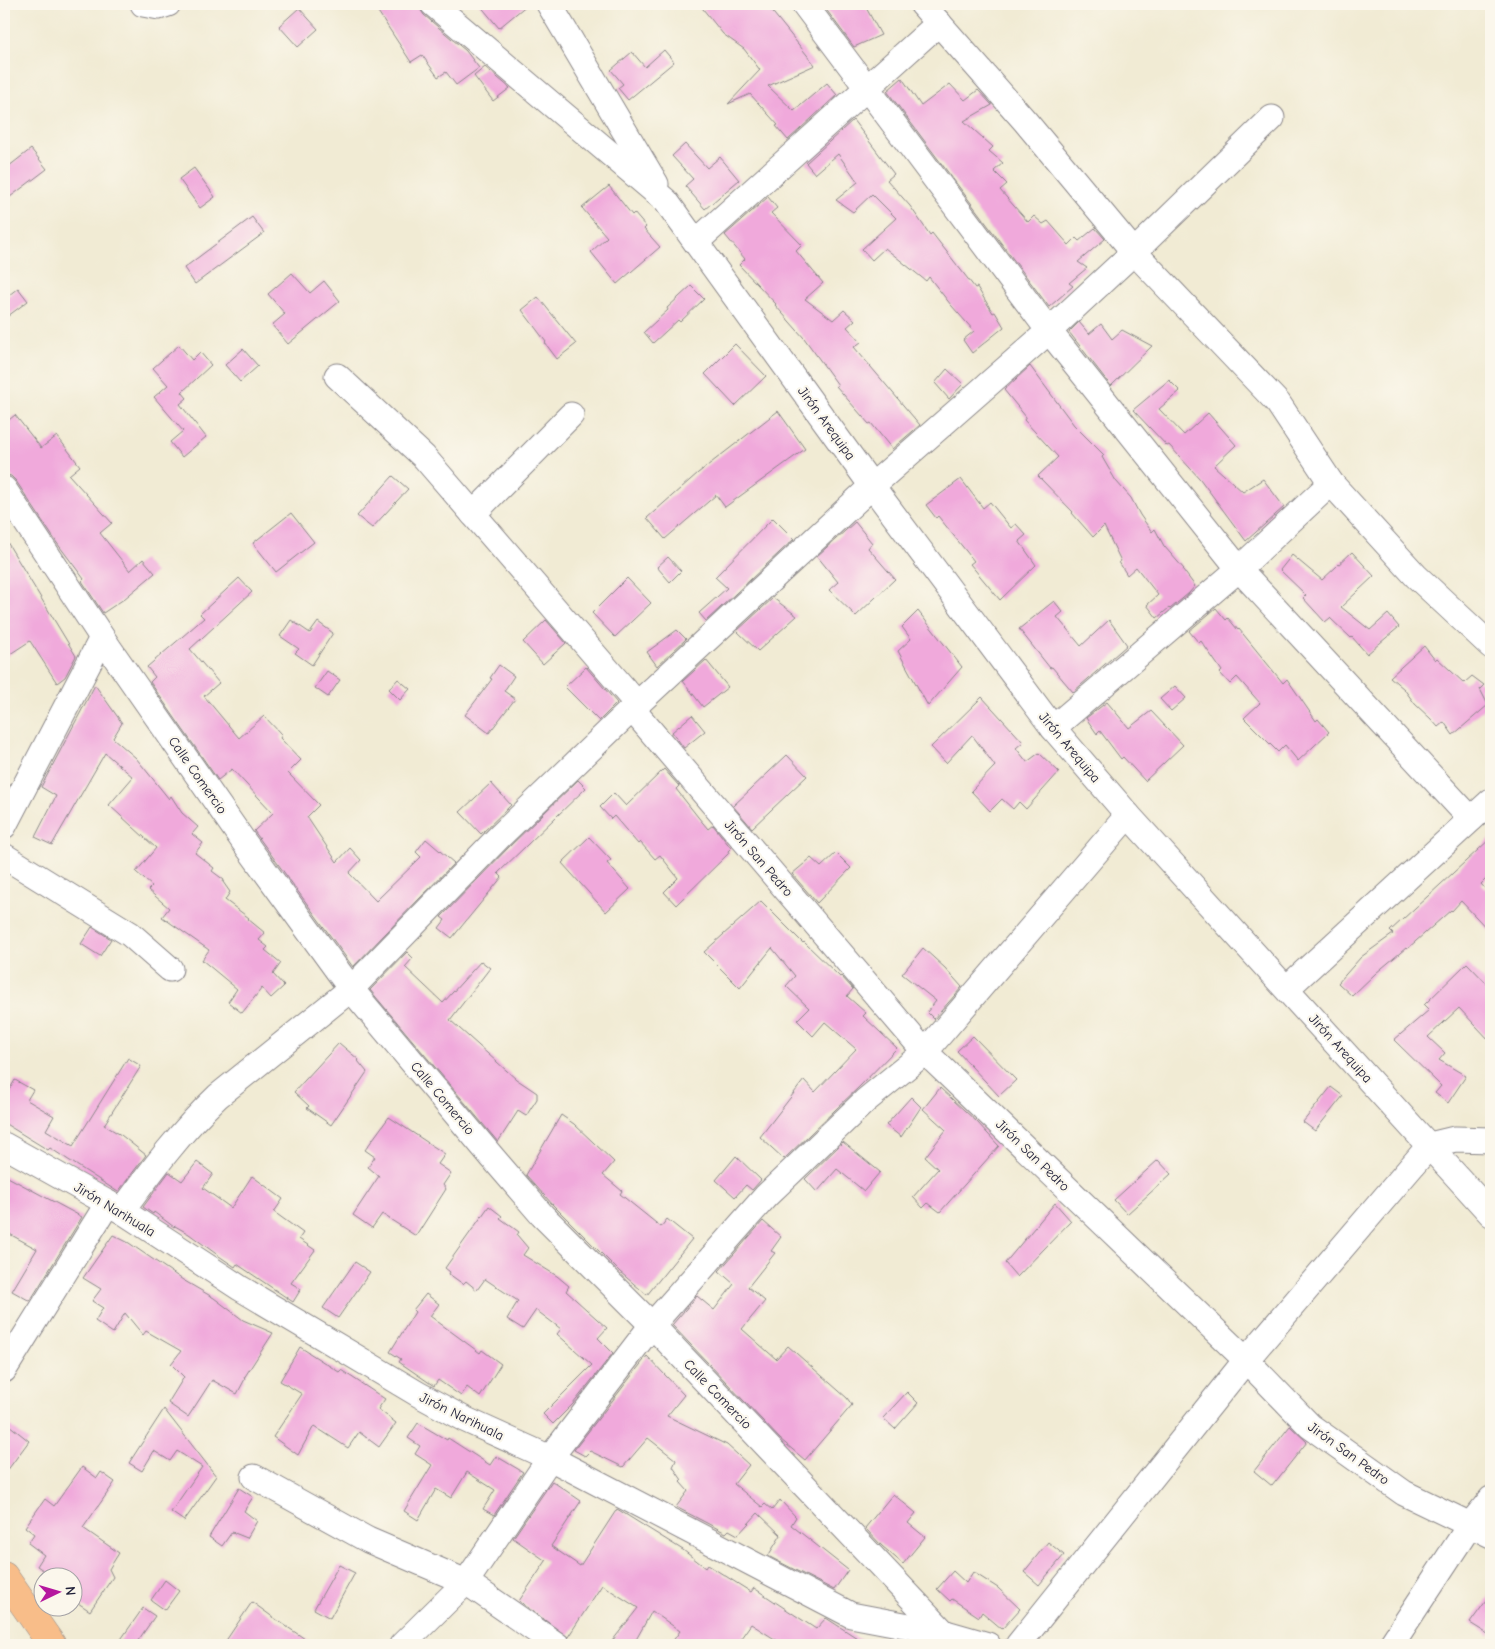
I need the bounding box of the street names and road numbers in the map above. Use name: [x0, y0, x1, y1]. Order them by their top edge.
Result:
street label: Jirón Arequipa: [794, 383, 859, 464]
street label: Jirón Arequipa: [1035, 708, 1104, 786]
street label: Calle Comercio: [165, 733, 231, 817]
street label: Jirón San Pedro: [721, 816, 797, 900]
street label: Jirón Arequipa: [1305, 1010, 1376, 1086]
street label: Calle Comercio: [407, 1058, 478, 1139]
street label: Jirón San Pedro: [992, 1116, 1073, 1195]
street label: Jirón Narihuala: [71, 1178, 159, 1240]
street label: Calle Comercio: [680, 1356, 755, 1433]
street label: Jirón Narihuala: [417, 1389, 507, 1444]
street label: Jirón San Pedro: [1305, 1418, 1393, 1489]

